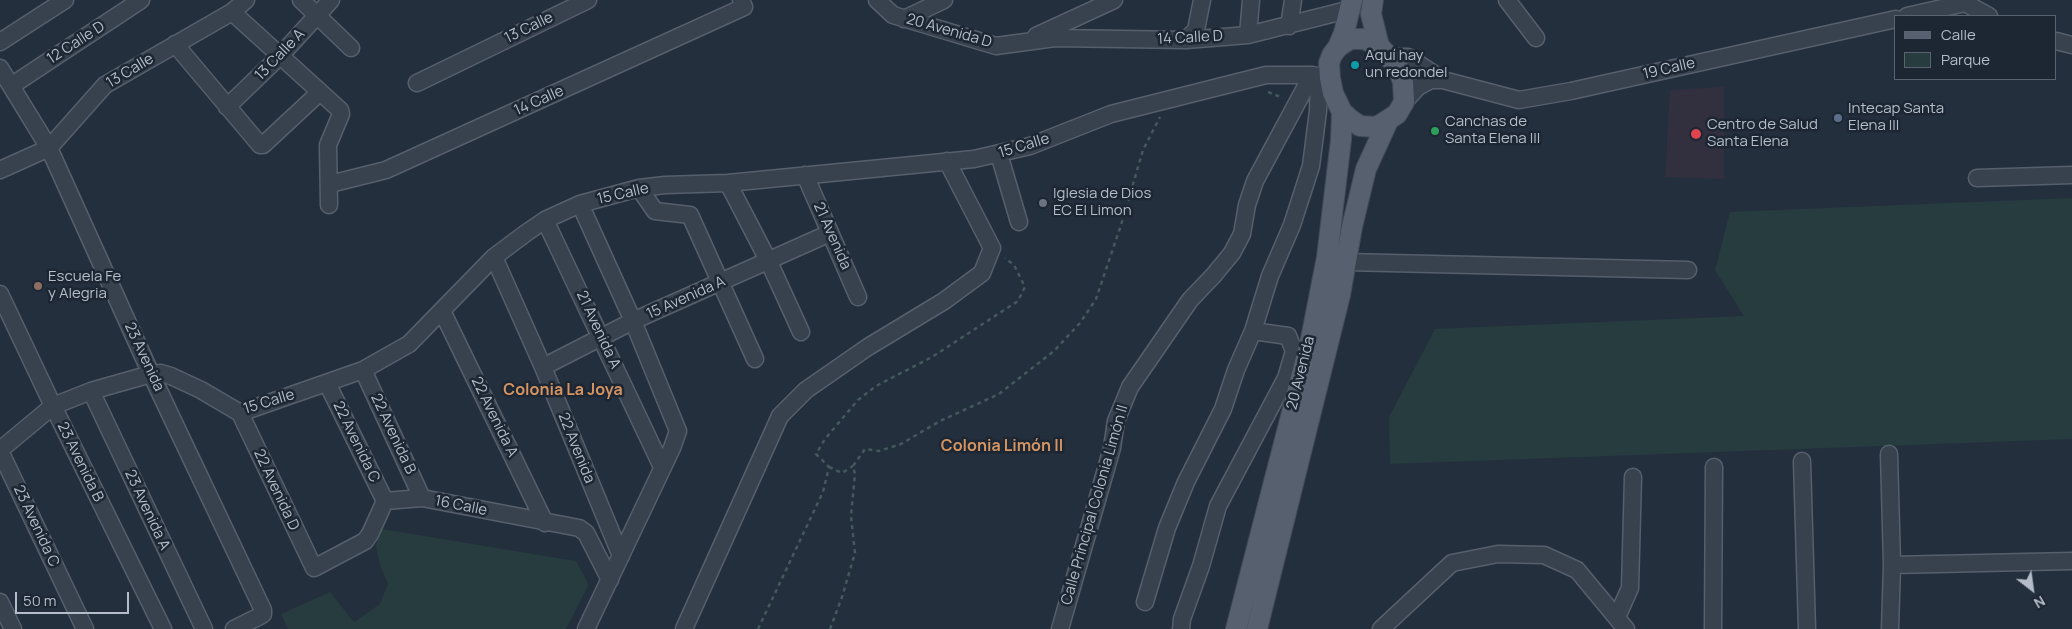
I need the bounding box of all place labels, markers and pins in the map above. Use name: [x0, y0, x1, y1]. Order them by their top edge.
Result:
place label: Aquí hay un redondel: [1365, 47, 1448, 82]
marker: Aquí hay un redondel: [1349, 59, 1361, 71]
place label: Intecap Santa Elena III: [1848, 100, 1944, 135]
marker: Intecap Santa Elena III: [1832, 112, 1844, 124]
place label: Canchas de Santa Elena III: [1445, 113, 1540, 148]
place label: Centro de Salud Santa Elena: [1707, 116, 1818, 151]
marker: Canchas de Santa Elena III: [1429, 125, 1441, 137]
marker: Centro de Salud Santa Elena: [1689, 127, 1703, 141]
place label: Iglesia de Dios EC El Limon: [1053, 185, 1151, 220]
marker: Iglesia de Dios EC El Limon: [1037, 197, 1049, 209]
place label: Escuela Fe y Alegria: [48, 268, 121, 303]
marker: Escuela Fe y Alegria: [32, 280, 44, 292]

